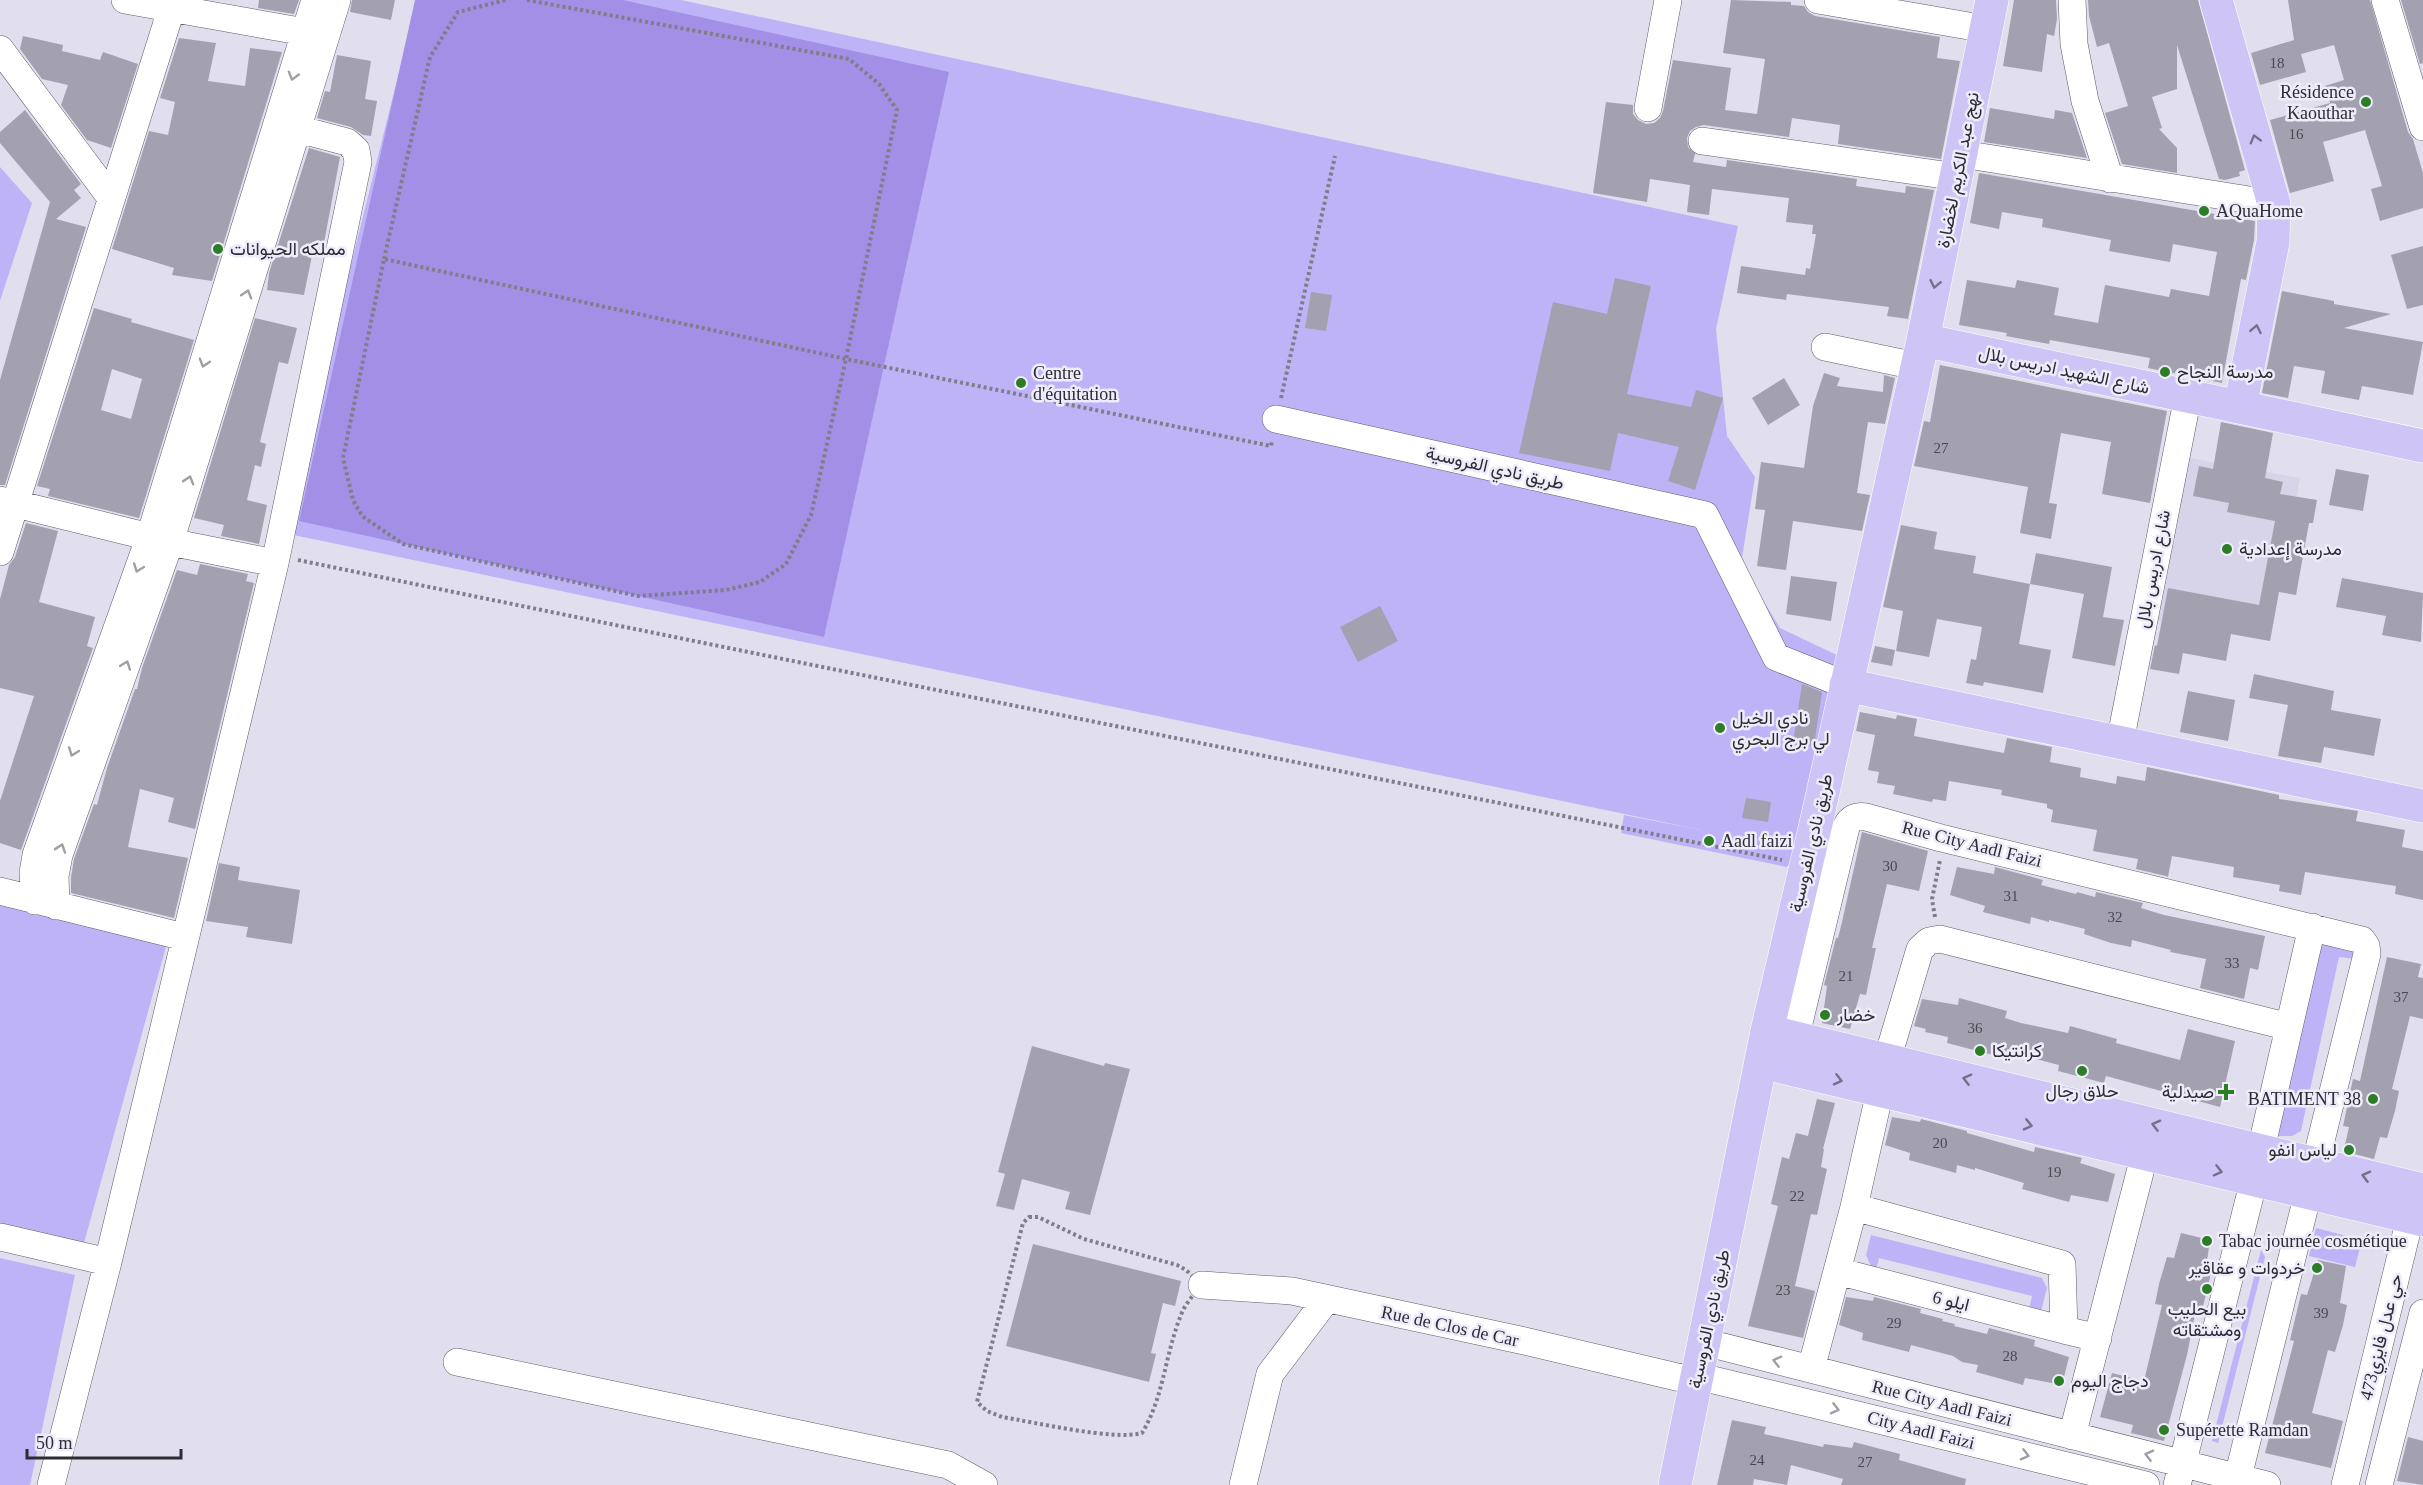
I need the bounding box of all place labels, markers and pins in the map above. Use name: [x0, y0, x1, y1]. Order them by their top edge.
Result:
place label: Résidence Kaouthar: [2280, 82, 2354, 123]
marker: Résidence Kaouthar: [2359, 95, 2373, 109]
place label: AQuaHome: [2216, 201, 2303, 221]
marker: AQuaHome: [2197, 204, 2211, 218]
place label: مملكه الحيوانات: [230, 239, 346, 260]
marker: مملكه الحيوانات: [211, 242, 225, 256]
place label: مدرسة النجاح: [2177, 362, 2273, 384]
place label: Centre d'équitation: [1033, 363, 1117, 404]
marker: مدرسة النجاح: [2158, 365, 2172, 379]
marker: Centre d'équitation: [1014, 376, 1028, 390]
place label: مدرسة إعدادية: [2239, 539, 2342, 561]
marker: مدرسة إعدادية: [2220, 542, 2234, 556]
place label: نادي الخيل لي برج البحري: [1732, 708, 1830, 754]
marker: نادي الخيل لي برج البحري: [1713, 721, 1727, 735]
place label: Aadl faizi: [1721, 831, 1792, 851]
marker: Aadl faizi: [1702, 834, 1716, 848]
place label: خضار: [1836, 1005, 1875, 1026]
marker: خضار: [1818, 1008, 1832, 1022]
place label: كرانتيكا: [1992, 1041, 2042, 1062]
marker: كرانتيكا: [1973, 1044, 1987, 1058]
marker: حلاق رجال: [2075, 1064, 2089, 1078]
place label: حلاق رجال: [2046, 1081, 2118, 1102]
place label: صيدلية: [2162, 1082, 2214, 1102]
marker: صيدلية: [2219, 1085, 2233, 1099]
place label: BATIMENT 38: [2248, 1089, 2361, 1109]
marker: BATIMENT 38: [2366, 1092, 2380, 1106]
place label: لياس انفو: [2269, 1140, 2337, 1161]
marker: لياس انفو: [2342, 1143, 2356, 1157]
place label: Tabac journée cosmétique: [2219, 1231, 2407, 1251]
marker: Tabac journée cosmétique: [2200, 1234, 2214, 1248]
place label: خردوات و عقاقير: [2187, 1258, 2305, 1279]
marker: خردوات و عقاقير: [2310, 1261, 2324, 1275]
marker: بيع الحليب ومشتقاته: [2200, 1282, 2214, 1296]
place label: بيع الحليب ومشتقاته: [2168, 1299, 2246, 1341]
place label: دجاج اليوم: [2071, 1371, 2149, 1393]
marker: دجاج اليوم: [2052, 1374, 2066, 1388]
place label: Supérette Ramdan: [2176, 1420, 2308, 1440]
marker: Supérette Ramdan: [2157, 1423, 2171, 1437]

